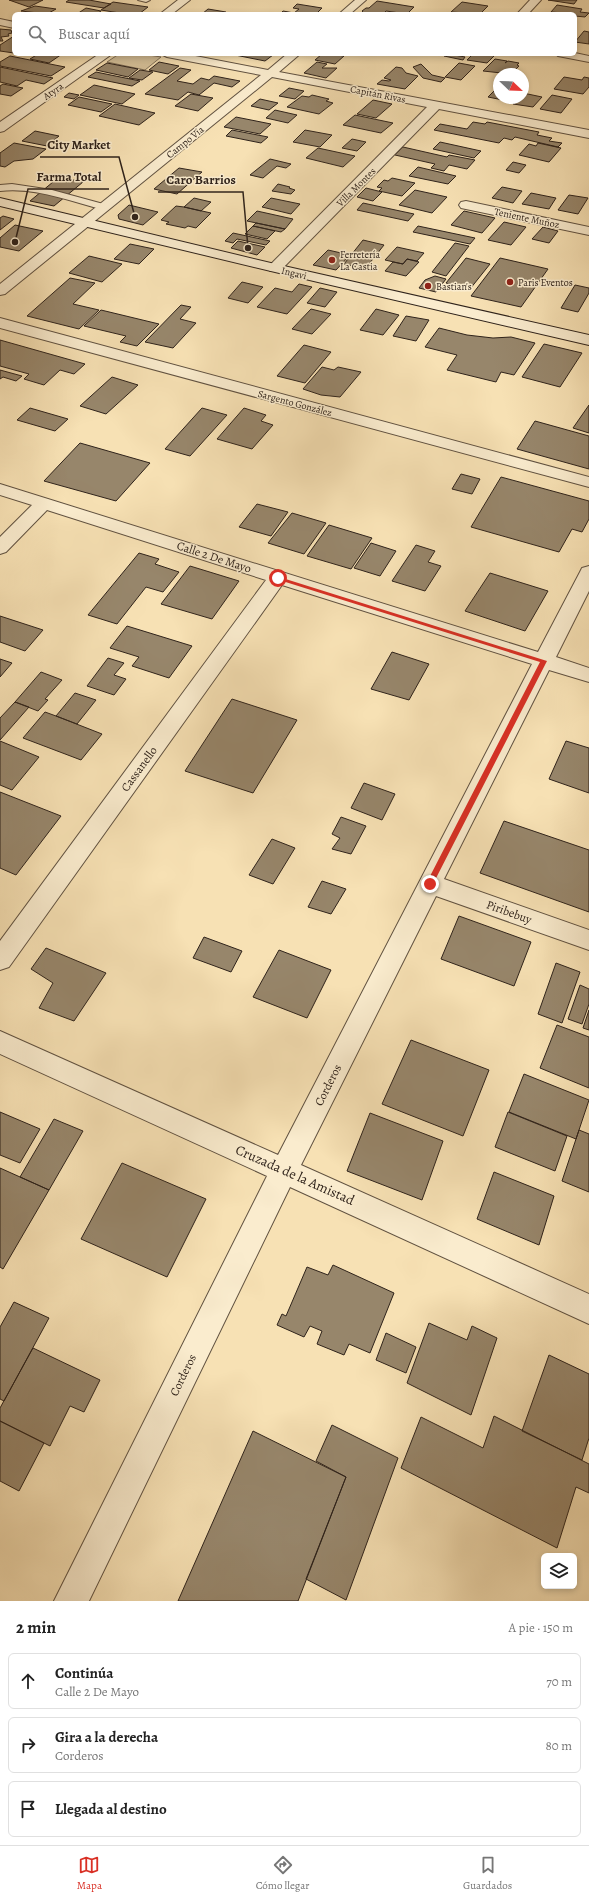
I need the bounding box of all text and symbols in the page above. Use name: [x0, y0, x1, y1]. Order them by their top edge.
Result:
search box: [12, 12, 577, 56]
icon: search: [26, 23, 48, 45]
text: Buscar aquí: [58, 24, 130, 44]
north arrow: [493, 68, 529, 104]
street label: Atyra: [39, 79, 66, 103]
street label: Capitán Rivas: [349, 82, 407, 107]
street label: Campo Vía: [164, 123, 207, 162]
callout: City Market: [40, 132, 119, 157]
text: City Market: [47, 136, 111, 153]
callout: Farma Total: [28, 164, 109, 189]
street label: Villa Montes: [333, 165, 378, 210]
callout: Caro Barrios: [158, 167, 243, 192]
text: Farma Total: [37, 168, 102, 185]
text: Caro Barrios: [166, 171, 236, 188]
street label: Teniente Muñoz: [493, 205, 561, 231]
place label: Ferretería La Castia: [340, 248, 381, 273]
marker: Ferretería La Castia: [327, 255, 337, 265]
street label: Ingavi: [280, 264, 308, 282]
place label: Paris Eventos: [518, 276, 573, 289]
marker: Paris Eventos: [505, 277, 515, 287]
place label: Bastian's: [436, 280, 472, 293]
marker: Bastian's: [423, 281, 433, 291]
street label: Sargento González: [256, 387, 334, 419]
street label: Calle 2 De Mayo: [175, 537, 253, 577]
route start: [269, 569, 287, 587]
street label: Cassanello: [117, 743, 161, 795]
route end: [421, 875, 439, 893]
street label: Piribebuy: [484, 896, 535, 928]
street label: Corderos: [311, 1061, 345, 1109]
street label: Cruzada de la Amistad: [233, 1140, 358, 1210]
street label: Corderos: [166, 1351, 200, 1399]
map controls: [541, 1553, 577, 1589]
button: layers: [541, 1553, 577, 1589]
text: 2 min: [16, 1616, 56, 1639]
text: A pie · 150 m: [508, 1619, 573, 1636]
text: Continúa: [55, 1663, 113, 1683]
icon: ahead: [17, 1670, 39, 1692]
text: 70 m: [546, 1673, 572, 1690]
text: Calle 2 De Mayo: [55, 1683, 139, 1700]
text: Gira a la derecha: [55, 1727, 158, 1747]
icon: right: [17, 1734, 39, 1756]
text: 80 m: [545, 1737, 572, 1754]
text: Corderos: [55, 1747, 104, 1764]
icon: arrive: [17, 1798, 39, 1820]
text: Llegada al destino: [55, 1799, 167, 1819]
tab: Mapa: [77, 1854, 102, 1893]
tab: Cómo llegar: [256, 1854, 309, 1893]
tab: Guardados: [463, 1854, 512, 1893]

